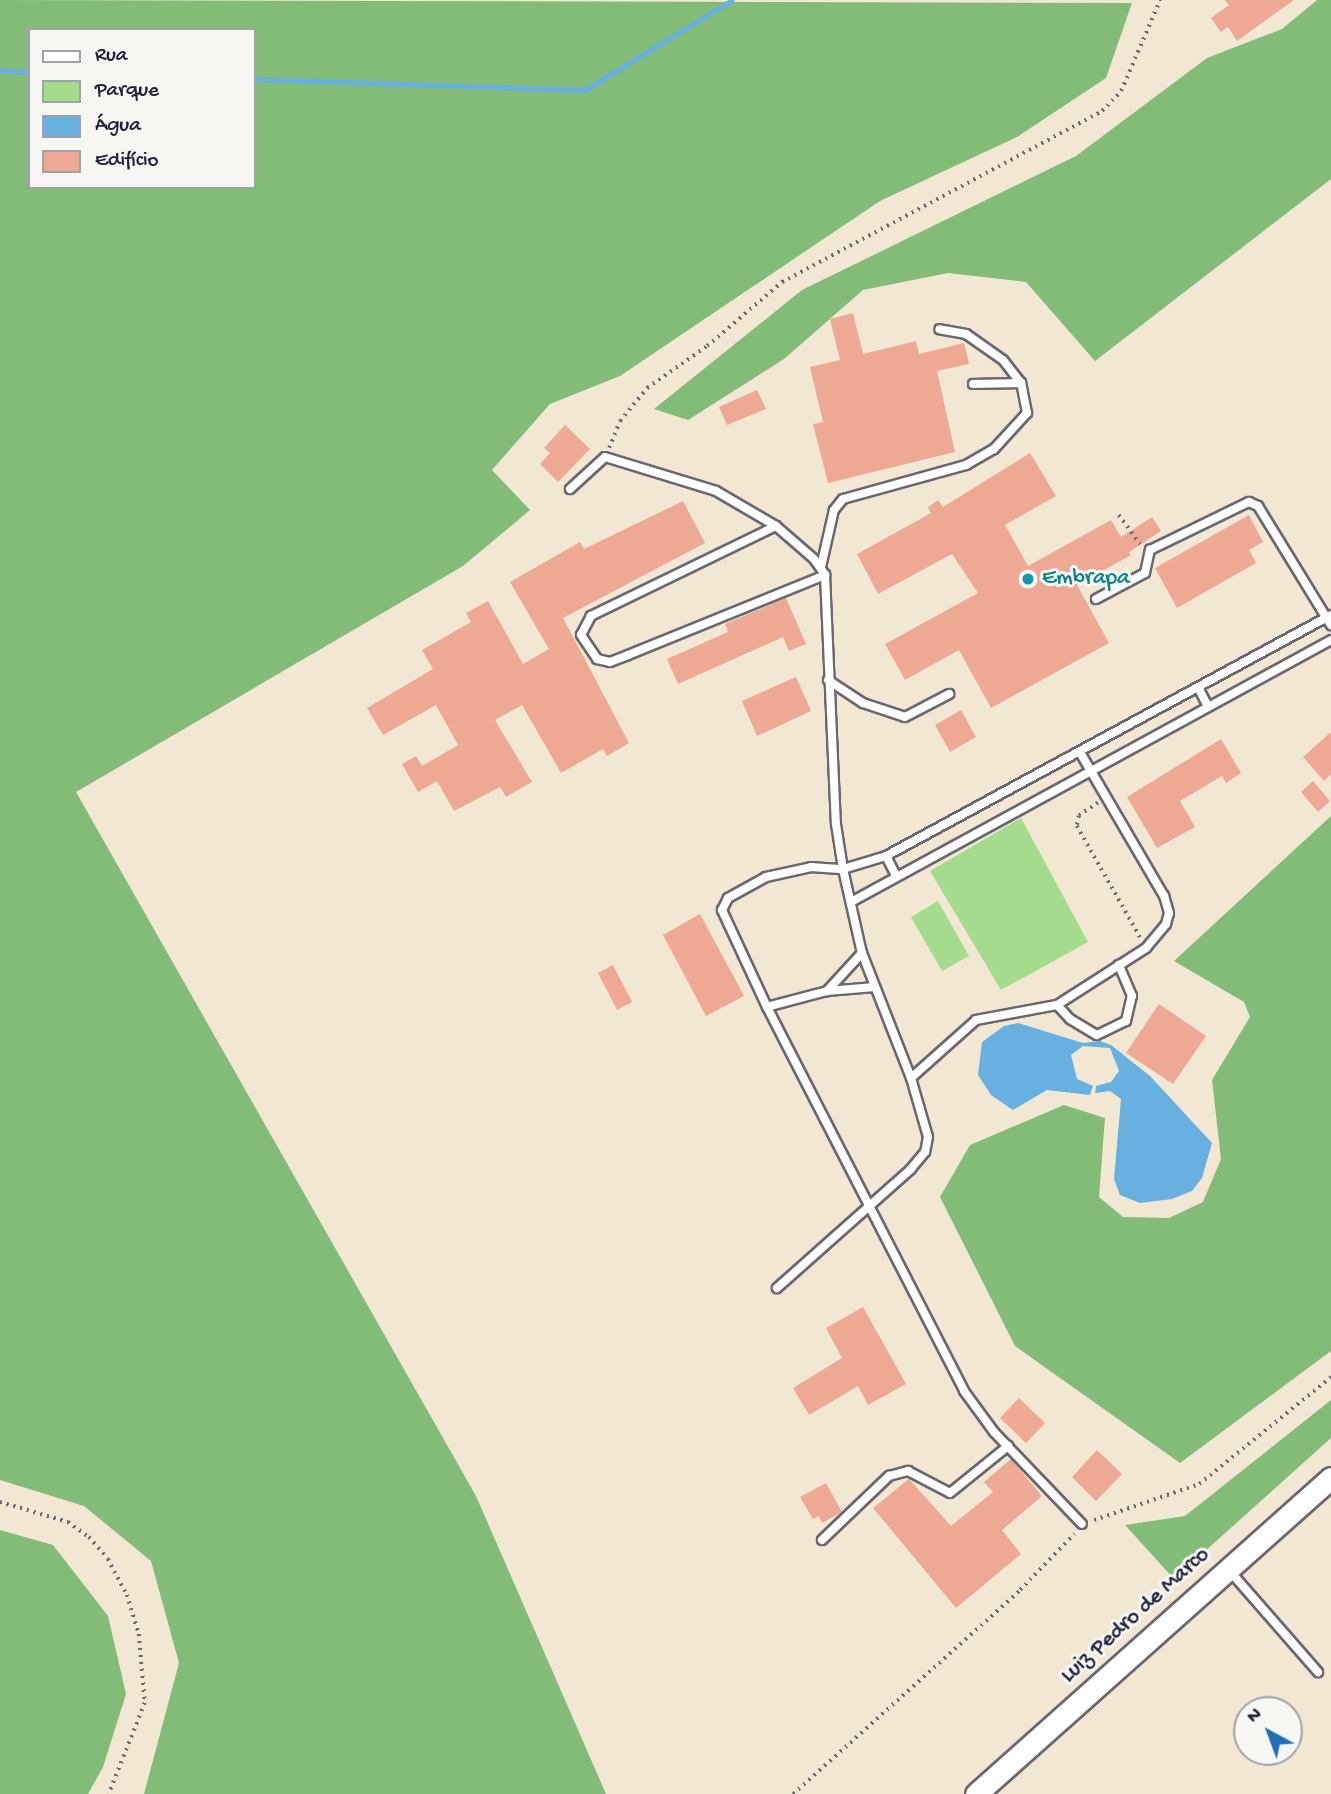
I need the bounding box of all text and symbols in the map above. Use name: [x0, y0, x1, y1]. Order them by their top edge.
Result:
legend: [28, 28, 256, 189]
text: Rua: [95, 44, 128, 69]
text: Parque: [95, 79, 159, 104]
text: Água: [95, 114, 141, 139]
text: Edifício: [95, 149, 159, 174]
place label: Embrapa: [1042, 565, 1130, 593]
marker: Embrapa: [1020, 571, 1036, 587]
street label: Luiz Pedro de Marco: [1056, 1542, 1216, 1690]
north arrow: [1233, 1696, 1303, 1766]
text: N: [1243, 1704, 1267, 1729]

